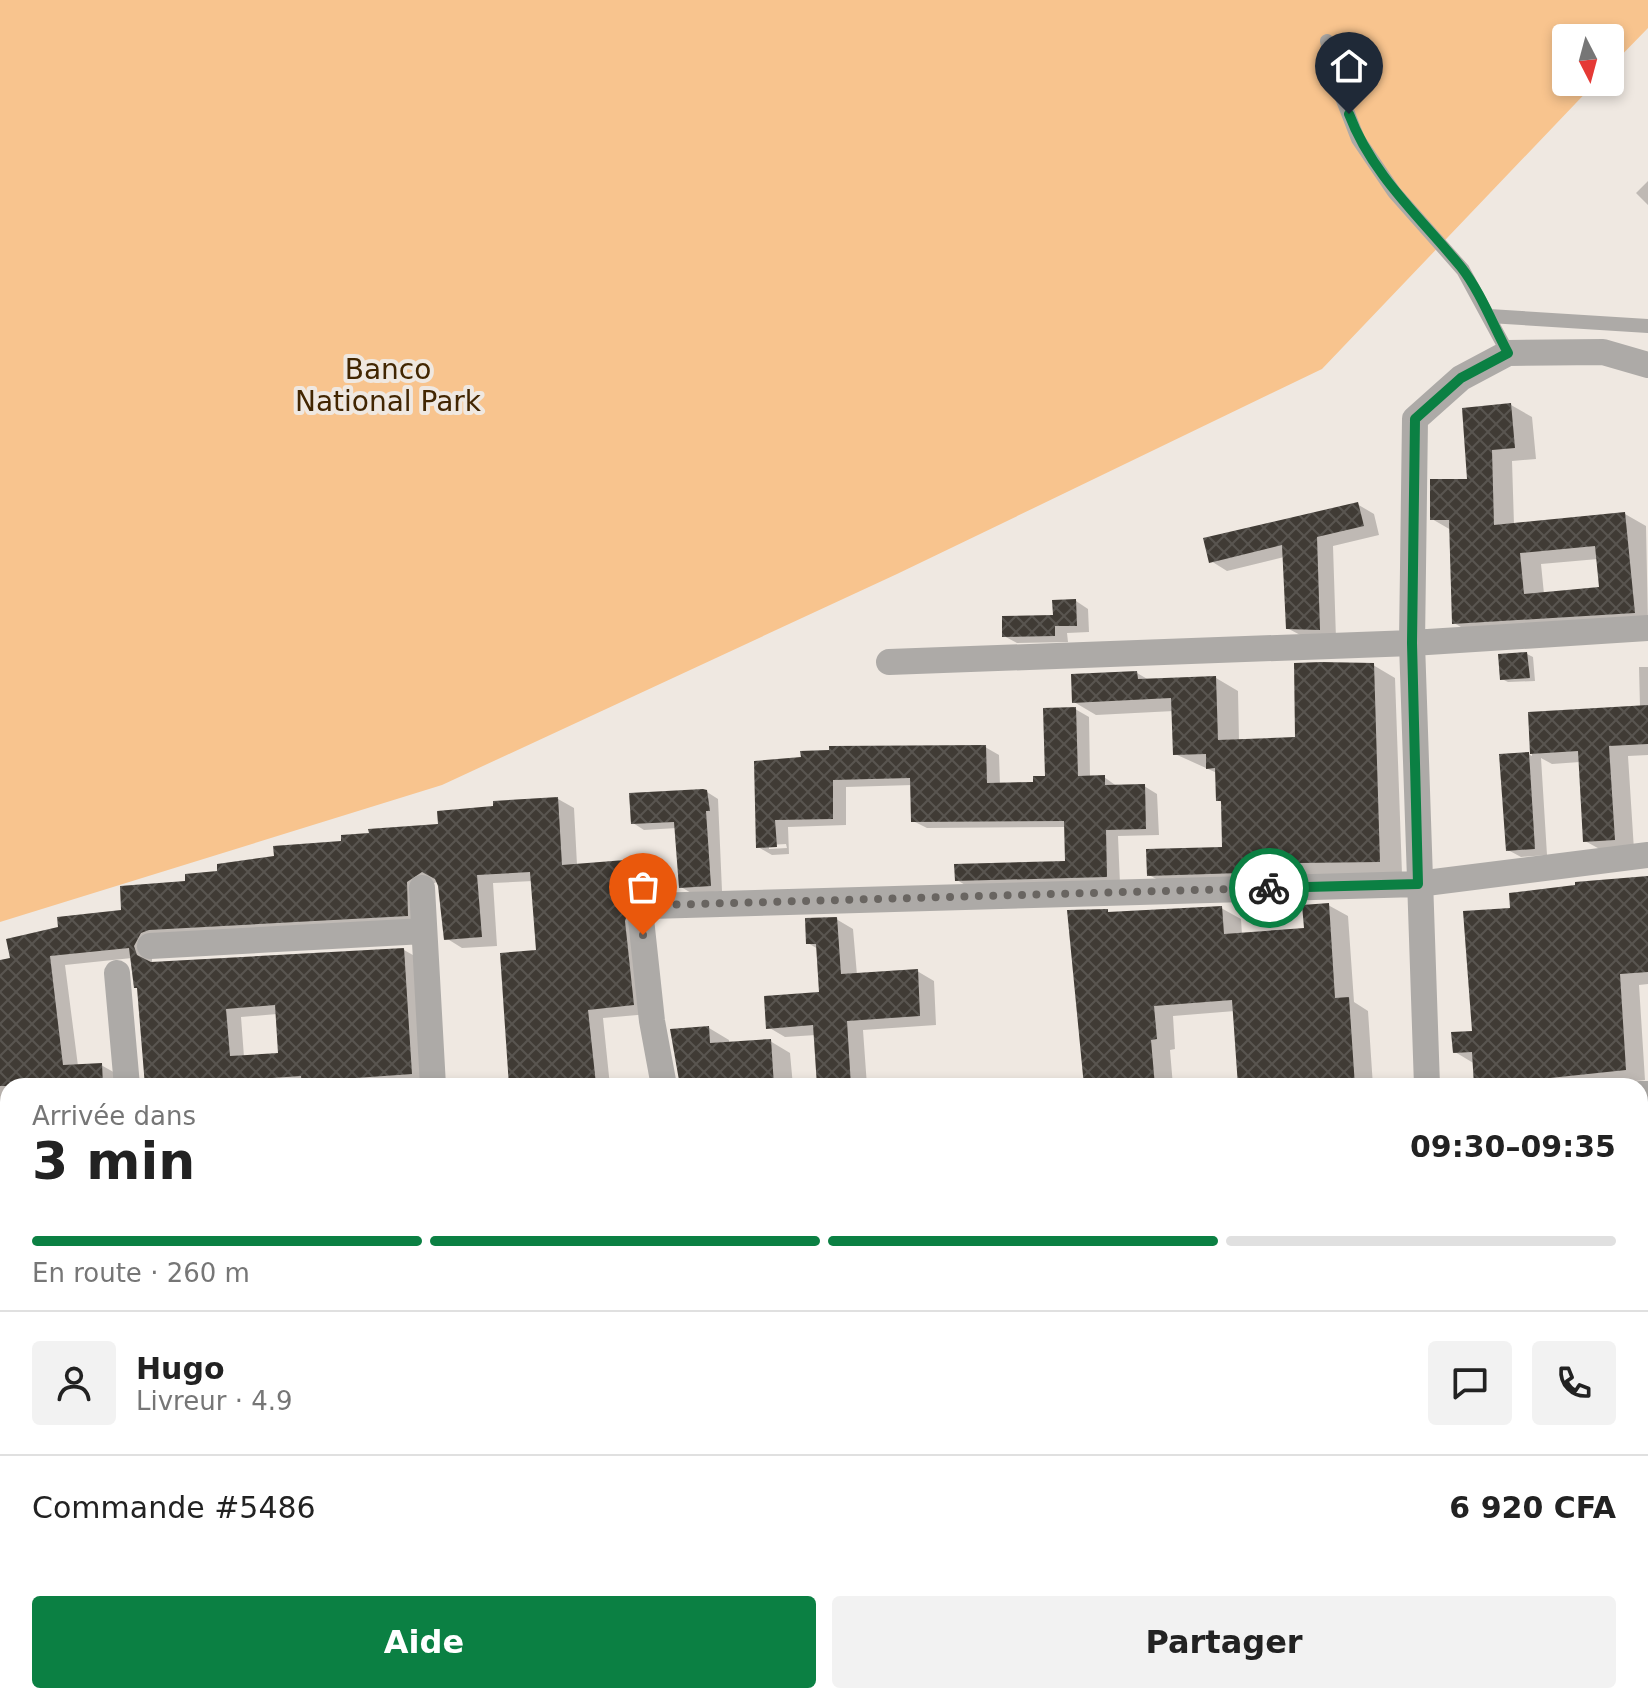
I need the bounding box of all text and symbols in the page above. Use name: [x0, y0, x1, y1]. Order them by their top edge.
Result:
north arrow: [1552, 24, 1624, 96]
map controls: [1552, 24, 1624, 96]
pin: [1315, 32, 1383, 114]
icon: home: [1327, 44, 1371, 88]
park label: Banco National Park: [295, 353, 482, 418]
courier: [1229, 848, 1309, 928]
pin: [609, 853, 677, 935]
icon: bag: [621, 865, 665, 909]
icon: bike: [1247, 866, 1291, 910]
text: Arrivée dans: [32, 1101, 196, 1131]
text: 09:30–09:35: [1410, 1129, 1616, 1164]
text: 3 min: [32, 1131, 195, 1191]
text: En route · 260 m: [32, 1258, 250, 1288]
button: person: [32, 1341, 116, 1425]
button: chat: [1428, 1341, 1512, 1425]
button: phone: [1532, 1341, 1616, 1425]
text: Hugo: [136, 1351, 225, 1386]
text: Livreur · 4.9: [136, 1386, 293, 1416]
text: Commande #5486: [32, 1490, 316, 1525]
text: 6 920 CFA: [1449, 1490, 1616, 1525]
button: Aide: [32, 1596, 816, 1688]
button: Partager: [832, 1596, 1616, 1688]

